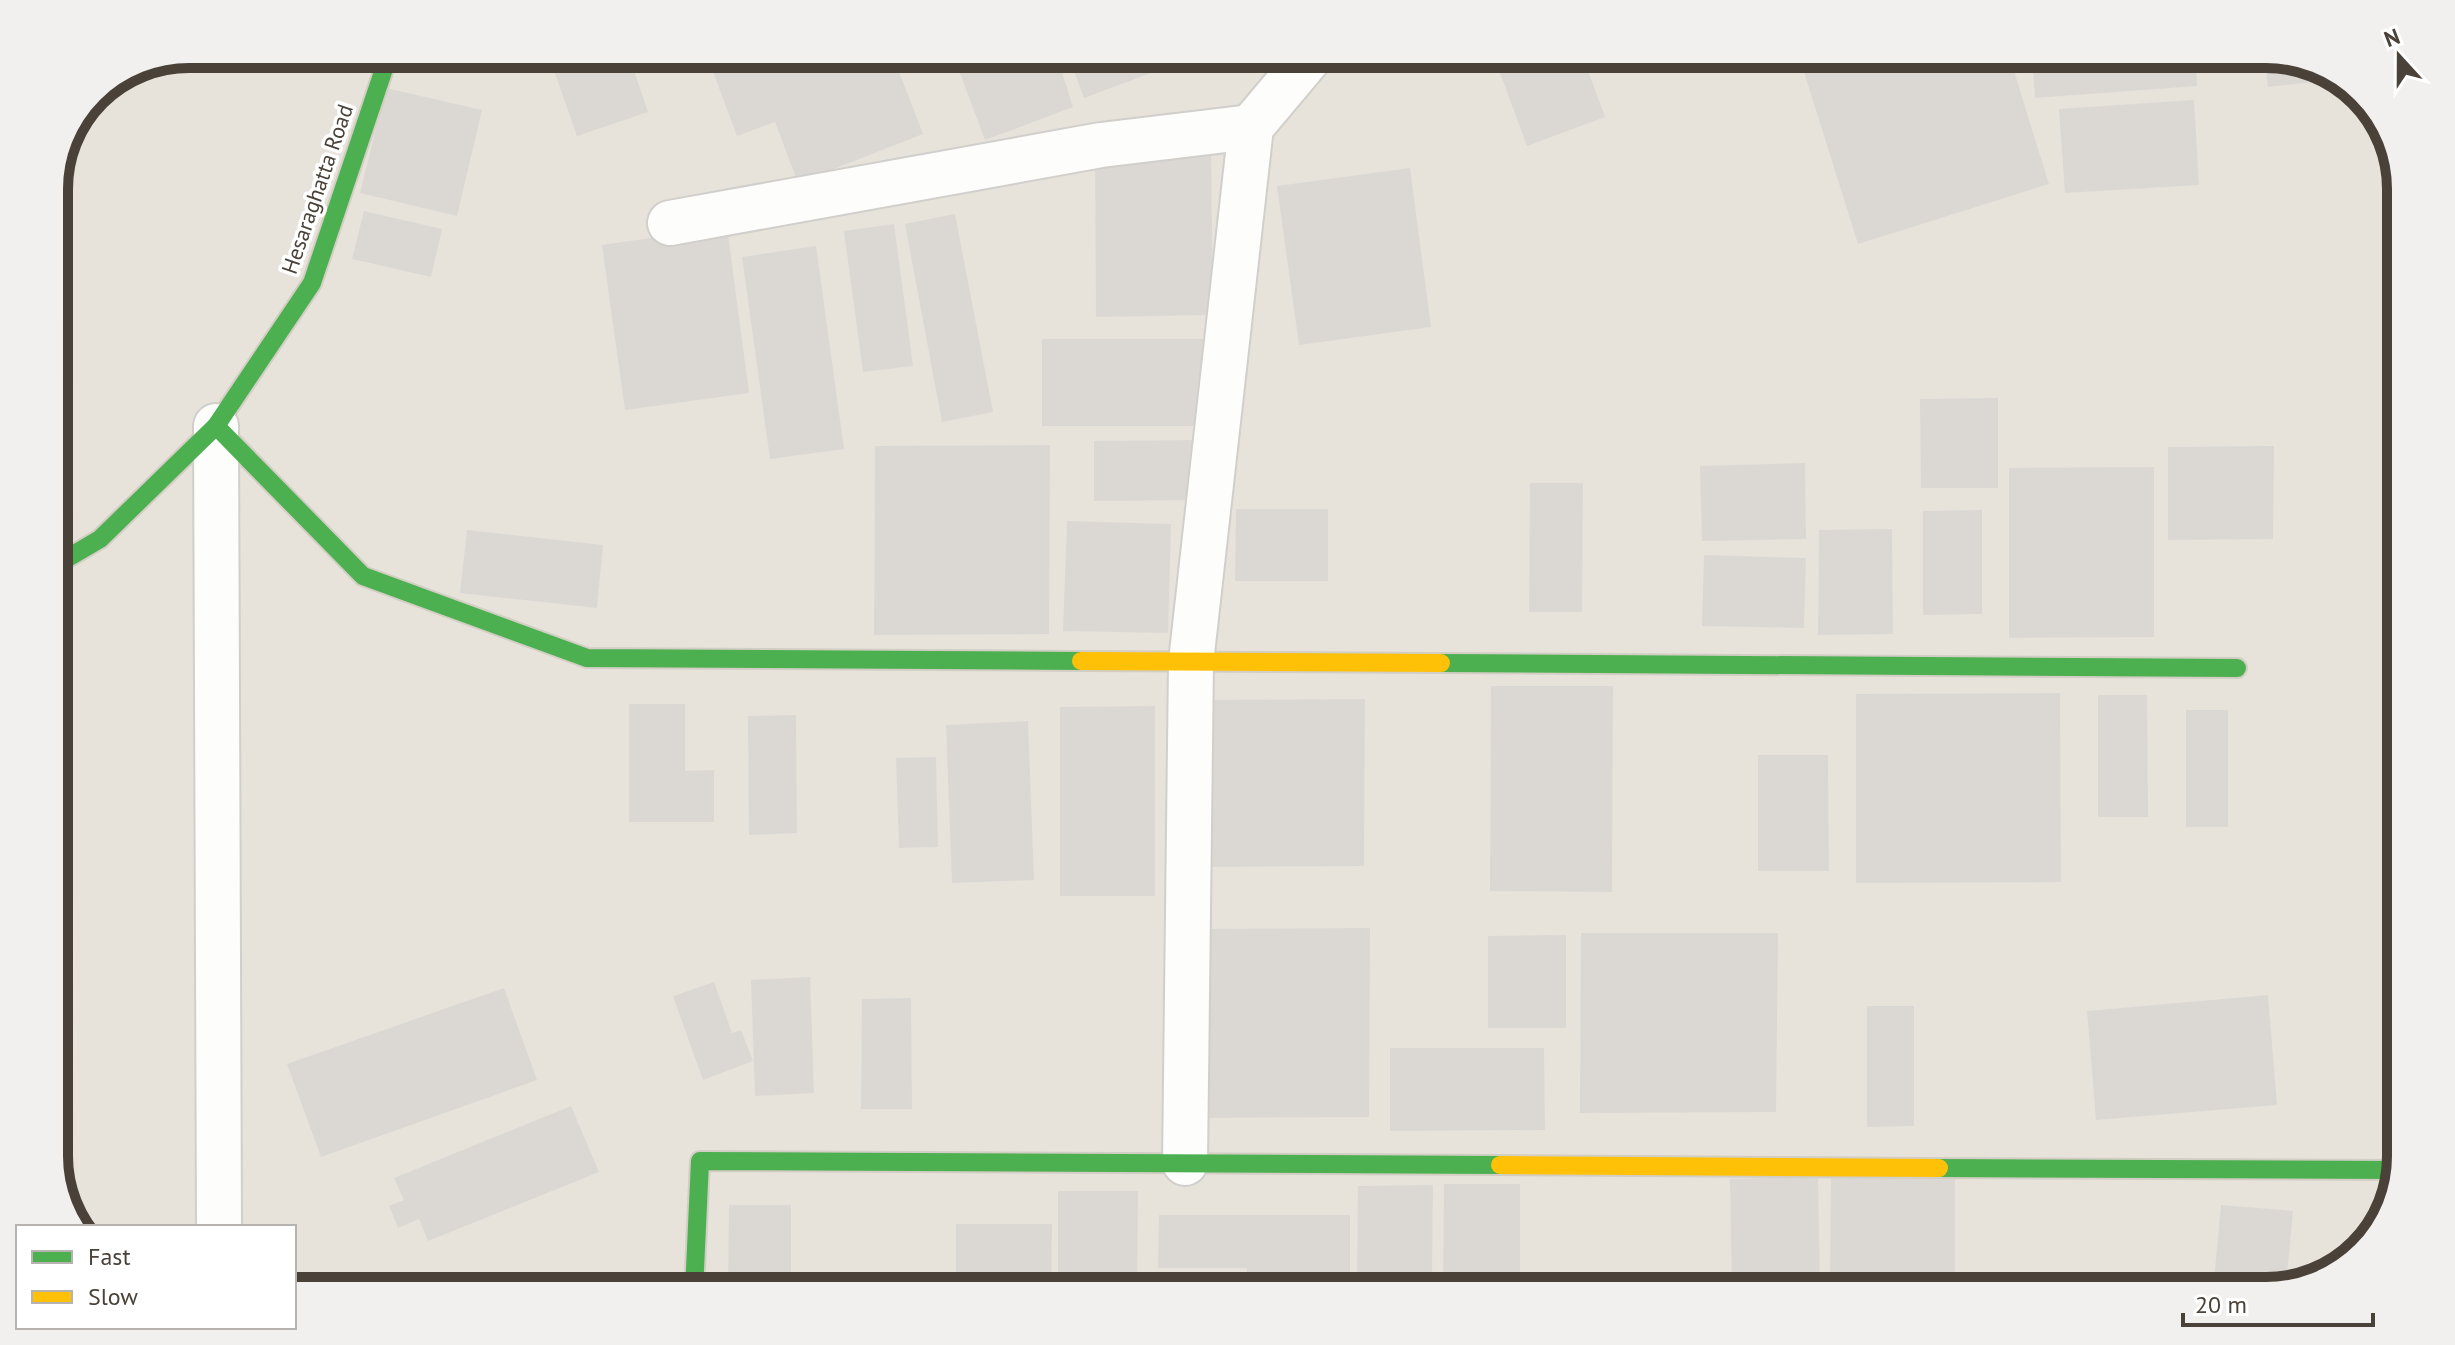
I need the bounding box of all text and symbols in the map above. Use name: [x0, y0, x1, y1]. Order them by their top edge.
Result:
north arrow: [2359, 16, 2439, 96]
text: N: [2380, 22, 2404, 53]
street label: Hesaraghatta Road: [275, 100, 359, 278]
legend: [16, 1225, 296, 1329]
text: Fast: [88, 1241, 131, 1272]
scale bar: [2183, 1277, 2373, 1327]
text: Slow: [88, 1281, 138, 1312]
text: 20 m: [2195, 1289, 2247, 1320]

